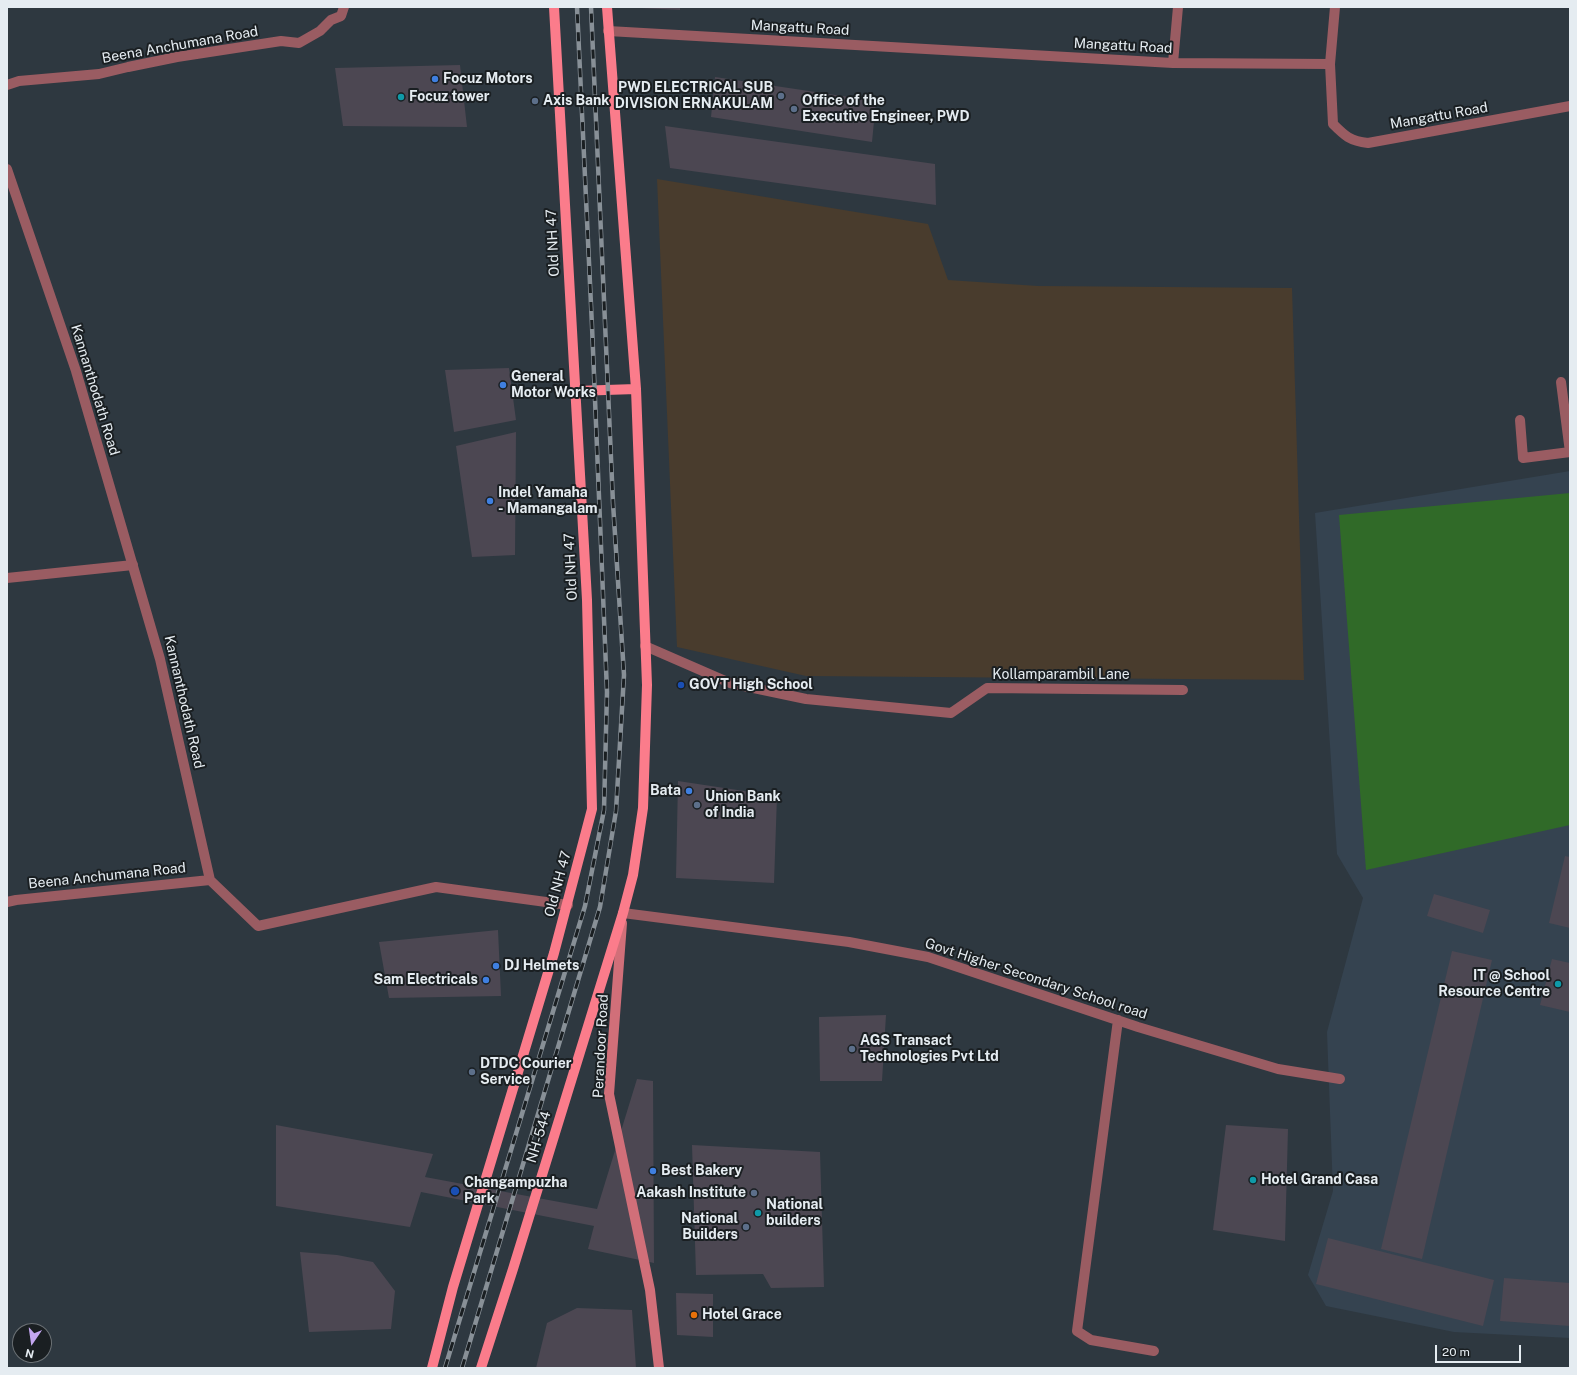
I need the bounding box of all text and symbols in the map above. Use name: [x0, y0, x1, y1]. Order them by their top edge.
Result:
street label: Mangattu Road: [750, 17, 850, 39]
street label: Beena Anchumana Road: [100, 23, 260, 67]
street label: Mangattu Road: [1073, 35, 1173, 57]
place label: Focuz Motors: [443, 71, 533, 87]
marker: Focuz Motors: [430, 74, 440, 84]
place label: PWD ELECTRICAL SUB DIVISION ERNAKULAM: [615, 80, 773, 112]
place label: Focuz tower: [409, 89, 490, 105]
marker: PWD ELECTRICAL SUB DIVISION ERNAKULAM: [776, 91, 786, 101]
marker: Focuz tower: [396, 92, 406, 102]
place label: Axis Bank: [543, 93, 609, 109]
place label: Office of the Executive Engineer, PWD: [802, 93, 970, 126]
marker: Axis Bank: [530, 96, 540, 106]
street label: Mangattu Road: [1389, 99, 1489, 133]
marker: Office of the Executive Engineer, PWD: [789, 104, 799, 114]
street label: Old NH 47: [543, 209, 563, 277]
street label: Kannanthodath Road: [67, 322, 123, 458]
place label: General Motor Works: [511, 369, 596, 402]
marker: General Motor Works: [498, 380, 508, 390]
place label: Indel Yamaha - Mamangalam: [498, 485, 598, 518]
marker: Indel Yamaha - Mamangalam: [485, 496, 495, 506]
street label: Old NH 47: [561, 533, 581, 601]
street label: Kannanthodath Road: [161, 634, 207, 770]
street label: Kollamparambil Lane: [992, 667, 1130, 683]
place label: GOVT High School: [689, 677, 813, 693]
marker: GOVT High School: [676, 680, 686, 690]
place label: Bata: [650, 783, 681, 799]
marker: Bata: [684, 786, 694, 796]
place label: Union Bank of India: [705, 789, 781, 822]
marker: Union Bank of India: [692, 800, 702, 810]
street label: Old NH 47: [541, 849, 575, 919]
street label: Beena Anchumana Road: [27, 859, 187, 893]
street label: Govt Higher Secondary School road: [923, 935, 1149, 1023]
place label: DJ Helmets: [504, 958, 579, 974]
marker: DJ Helmets: [491, 961, 501, 971]
place label: IT @ School Resource Centre: [1438, 968, 1550, 1000]
place label: Sam Electricals: [374, 972, 478, 988]
marker: Sam Electricals: [481, 975, 491, 985]
marker: IT @ School Resource Centre: [1553, 979, 1563, 989]
street label: Perandoor Road: [590, 994, 612, 1098]
place label: AGS Transact Technologies Pvt Ltd: [860, 1033, 999, 1066]
marker: AGS Transact Technologies Pvt Ltd: [847, 1044, 857, 1054]
place label: DTDC Courier Service: [480, 1056, 572, 1088]
marker: DTDC Courier Service: [467, 1067, 477, 1077]
street label: NH-544: [523, 1109, 555, 1165]
place label: Best Bakery: [661, 1163, 742, 1179]
marker: Best Bakery: [648, 1166, 658, 1176]
place label: Hotel Grand Casa: [1261, 1172, 1378, 1188]
place label: Changampuzha Park: [464, 1175, 567, 1208]
marker: Hotel Grand Casa: [1248, 1175, 1258, 1185]
marker: Changampuzha Park: [449, 1185, 461, 1197]
place label: Aakash Institute: [636, 1185, 746, 1201]
marker: Aakash Institute: [749, 1188, 759, 1198]
place label: National builders: [766, 1197, 823, 1230]
marker: National builders: [753, 1208, 763, 1218]
place label: National Builders: [681, 1211, 738, 1244]
marker: National Builders: [741, 1222, 751, 1232]
place label: Hotel Grace: [702, 1307, 782, 1323]
marker: Hotel Grace: [689, 1310, 699, 1320]
north arrow: [12, 1323, 52, 1363]
scale bar: [1437, 1337, 1523, 1363]
text: 20 m: [1442, 1345, 1470, 1359]
text: N: [24, 1347, 35, 1361]

